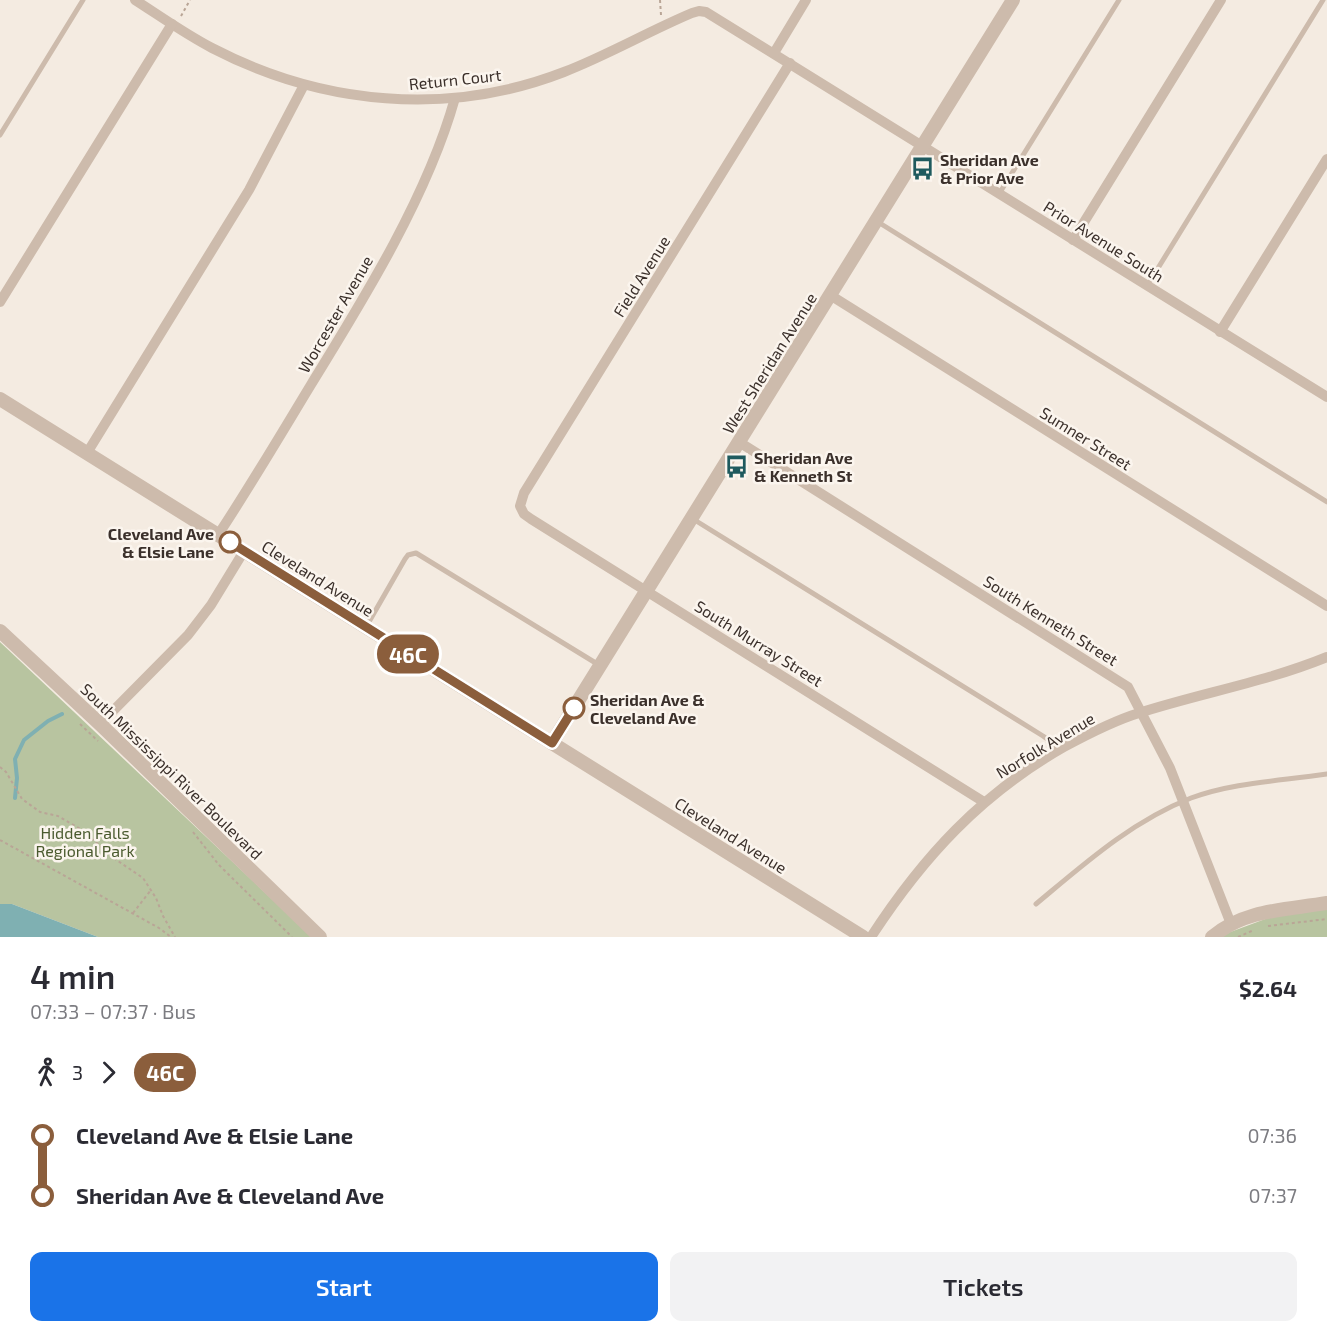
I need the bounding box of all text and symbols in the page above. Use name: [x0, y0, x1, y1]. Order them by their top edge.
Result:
street label: Return Court: [408, 65, 502, 93]
place label: Sheridan Ave & Prior Ave: [940, 150, 1039, 187]
bus stop icon: Sheridan Ave & Prior Ave: [909, 155, 935, 181]
street label: Prior Avenue South: [1040, 196, 1168, 286]
street label: Field Avenue: [609, 232, 673, 320]
street label: Worcester Avenue: [294, 252, 376, 376]
street label: West Sheridan Avenue: [718, 289, 820, 437]
street label: Sumner Street: [1037, 402, 1135, 474]
place label: Sheridan Ave & Kenneth St: [754, 448, 853, 485]
bus stop icon: Sheridan Ave & Kenneth St: [723, 453, 749, 479]
place label: Cleveland Ave & Elsie Lane: [108, 524, 214, 561]
marker: Cleveland Ave & Elsie Lane: [219, 531, 241, 553]
street label: Cleveland Avenue: [259, 536, 377, 620]
street label: South Kenneth Street: [980, 571, 1122, 669]
street label: South Murray Street: [692, 596, 826, 690]
line badge: 46C: [374, 634, 442, 674]
text: 46C: [389, 642, 427, 667]
street label: South Mississippi River Boulevard: [77, 679, 267, 863]
place label: Sheridan Ave & Cleveland Ave: [590, 690, 704, 727]
marker: Sheridan Ave & Cleveland Ave: [563, 697, 585, 719]
street label: Norfolk Avenue: [992, 708, 1098, 782]
street label: Cleveland Avenue: [672, 793, 790, 877]
park label: Hidden Falls Regional Park: [35, 823, 135, 860]
text: 4 min: [30, 956, 115, 996]
text: $2.64: [1239, 975, 1297, 1001]
text: 07:33 – 07:37 · Bus: [30, 999, 196, 1023]
icon: walk: [30, 1056, 63, 1089]
icon: forward: [92, 1056, 125, 1089]
text: 3: [72, 1060, 83, 1084]
text: 46C: [146, 1060, 184, 1085]
text: Cleveland Ave & Elsie Lane: [76, 1122, 353, 1148]
text: 07:36: [1247, 1123, 1297, 1147]
text: Sheridan Ave & Cleveland Ave: [76, 1182, 384, 1208]
text: 07:37: [1249, 1183, 1297, 1207]
button: Start: [30, 1252, 658, 1321]
button: Tickets: [670, 1252, 1297, 1321]

